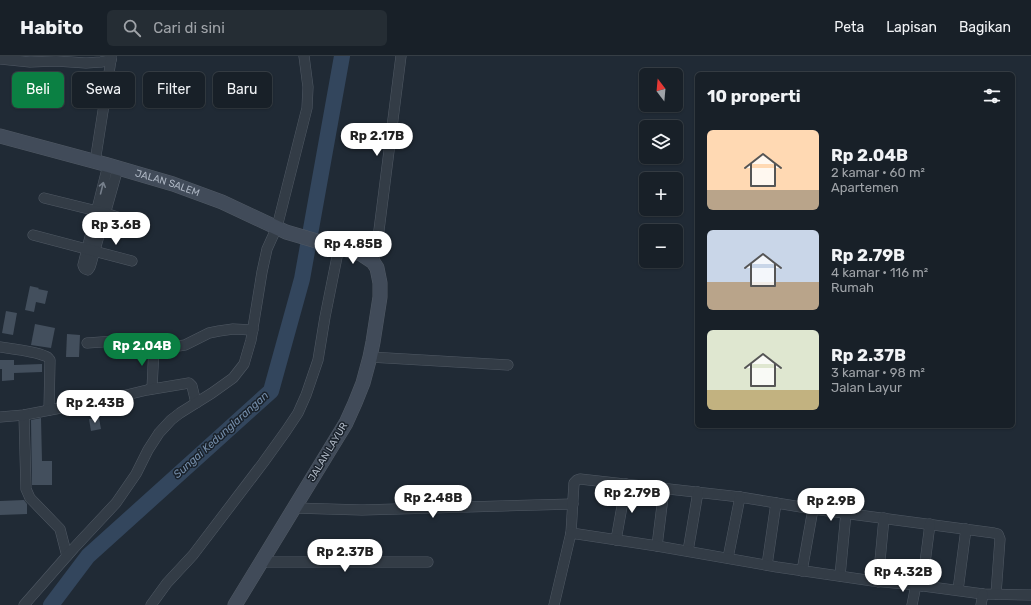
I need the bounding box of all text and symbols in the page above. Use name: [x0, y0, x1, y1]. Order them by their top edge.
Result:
search box: [107, 10, 387, 46]
text: Habito: [20, 16, 83, 39]
icon: search: [121, 17, 143, 39]
text: Cari di sini: [153, 19, 225, 37]
text: Peta: [834, 19, 864, 36]
text: Lapisan: [886, 19, 937, 36]
text: Bagikan: [959, 19, 1011, 36]
north arrow: [639, 68, 683, 112]
map controls: [639, 68, 683, 268]
chip: Beli: [12, 72, 64, 108]
chip: Sewa: [72, 72, 135, 108]
chip: Filter: [143, 72, 205, 108]
chip: Baru: [213, 72, 272, 108]
icon: filters: [981, 85, 1003, 107]
text: 10 properti: [707, 86, 801, 106]
button: layers: [639, 120, 683, 164]
pin: Rp 2.17B: [336, 123, 418, 157]
text: Rp 2.17B: [350, 128, 404, 143]
text: Rp 2.04B: [831, 145, 908, 165]
icon: home: [739, 146, 787, 194]
text: 2 kamar · 60 m²: [831, 165, 925, 180]
street label: JALAN SALEM: [134, 167, 201, 199]
button: +: [639, 172, 683, 216]
text: Apartemen: [831, 180, 899, 195]
one-way arrow: [99, 182, 107, 195]
pin: Rp 3.6B: [79, 212, 153, 246]
text: Rp 3.6B: [91, 217, 141, 232]
button: −: [639, 224, 683, 268]
pin: Rp 4.85B: [312, 231, 394, 265]
text: Rp 4.85B: [324, 236, 382, 251]
text: Rp 2.79B: [831, 245, 905, 265]
icon: home: [739, 246, 787, 294]
text: 4 kamar · 116 m²: [831, 265, 928, 280]
text: Rumah: [831, 280, 874, 295]
pin: Rp 2.04B: [101, 333, 183, 367]
text: Rp 2.04B: [113, 338, 171, 353]
text: Rp 2.37B: [831, 345, 906, 365]
icon: home: [739, 346, 787, 394]
text: 3 kamar · 98 m²: [831, 365, 925, 380]
text: Jalan Layur: [831, 380, 902, 395]
water label: Sungai Kedunglarangan: [171, 389, 271, 481]
pin: Rp 2.43B: [54, 390, 136, 424]
text: Rp 2.43B: [66, 395, 124, 410]
street label: JALAN LAYUR: [306, 420, 350, 483]
pin: Rp 2.79B: [591, 480, 673, 514]
pin: Rp 2.48B: [392, 485, 474, 519]
text: Rp 2.79B: [604, 485, 660, 500]
pin: Rp 2.9B: [794, 488, 868, 522]
text: Rp 2.48B: [404, 490, 462, 505]
text: Rp 2.9B: [806, 493, 856, 508]
pin: Rp 2.37B: [304, 539, 386, 573]
text: Rp 2.37B: [316, 544, 374, 559]
pin: Rp 4.32B: [862, 559, 944, 593]
text: Rp 4.32B: [874, 564, 932, 579]

